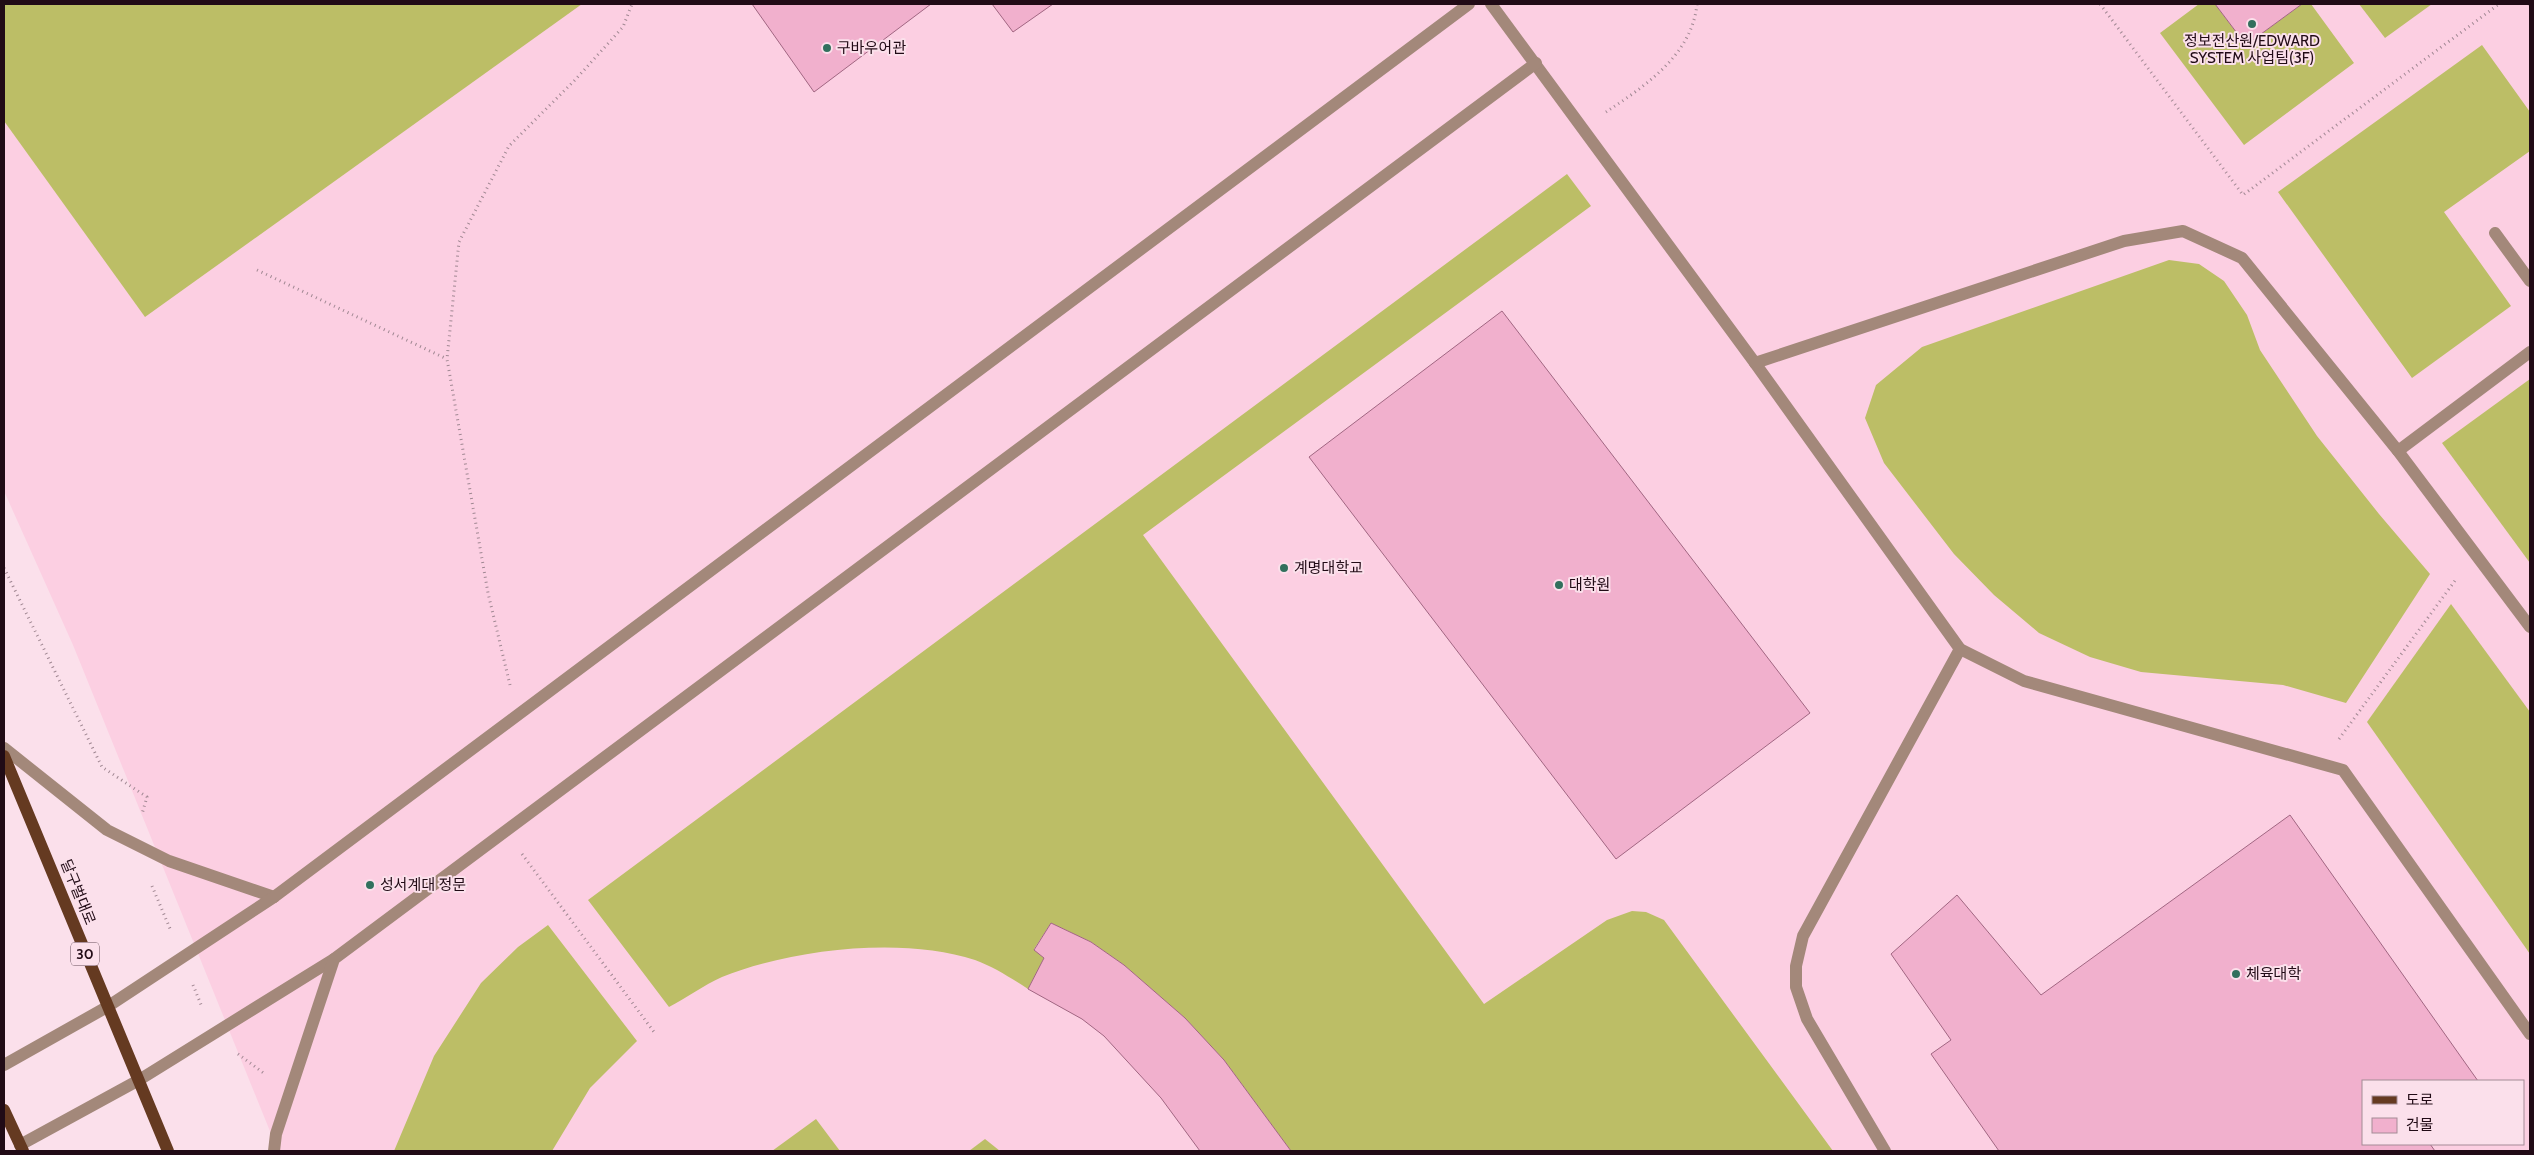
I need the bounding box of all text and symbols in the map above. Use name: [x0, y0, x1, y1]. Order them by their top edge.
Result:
marker: 정보전산원/EDWARD SYSTEM 사업팀(3F): [2246, 18, 2258, 30]
place label: 정보전산원/EDWARD SYSTEM 사업팀(3F): [2184, 32, 2320, 67]
place label: 구바우어관: [837, 39, 906, 57]
marker: 구바우어관: [821, 42, 833, 54]
place label: 계명대학교: [1294, 559, 1363, 577]
marker: 계명대학교: [1278, 562, 1290, 574]
place label: 대학원: [1569, 576, 1610, 594]
marker: 대학원: [1553, 579, 1565, 591]
street label: 달구벌대로: [57, 857, 99, 927]
place label: 성서계대 정문: [380, 876, 466, 894]
marker: 성서계대 정문: [364, 879, 376, 891]
road number: 30: [71, 942, 99, 966]
place label: 체육대학: [2246, 965, 2301, 983]
marker: 체육대학: [2230, 968, 2242, 980]
legend: [2362, 1080, 2524, 1145]
text: 도로: [2406, 1091, 2434, 1109]
text: 건물: [2406, 1116, 2434, 1134]

